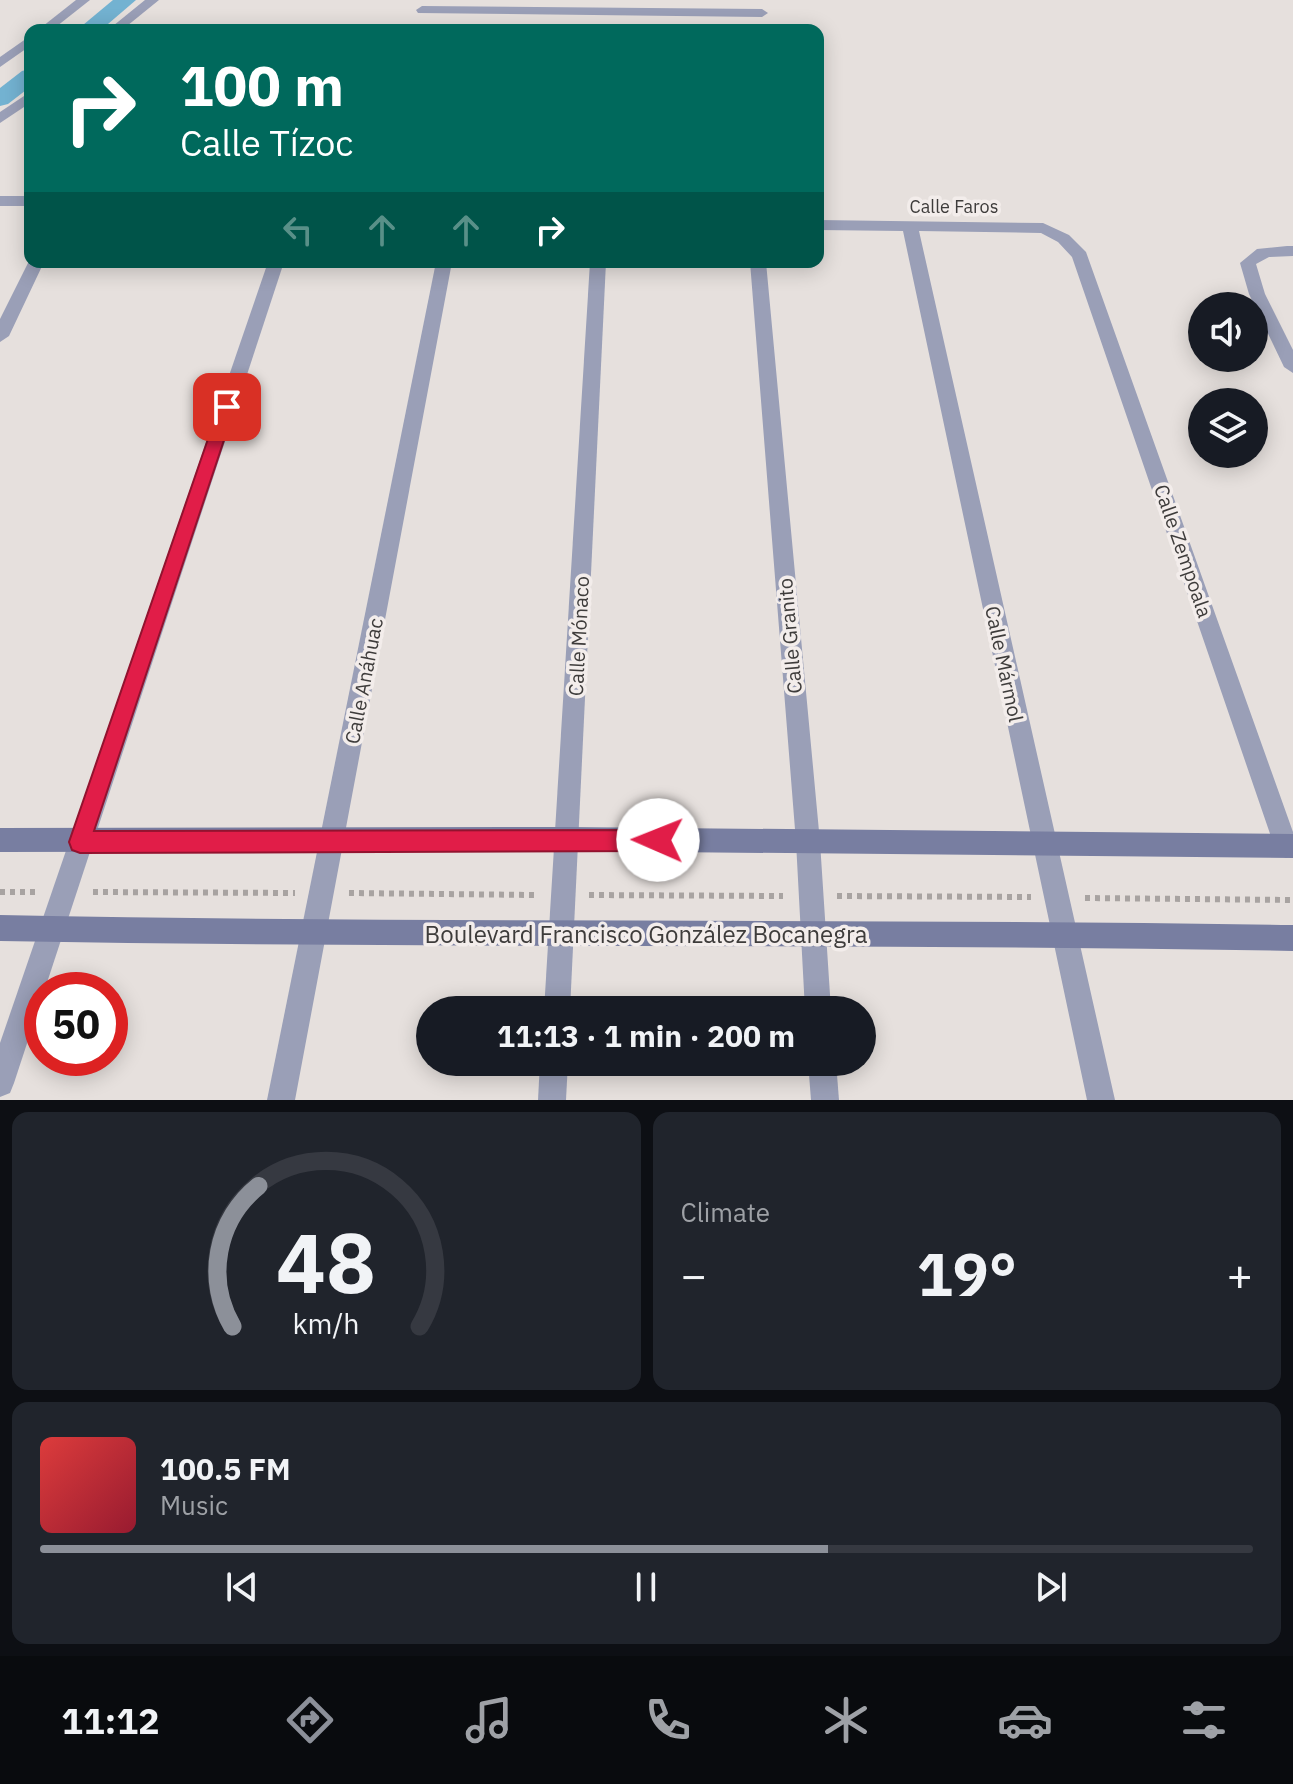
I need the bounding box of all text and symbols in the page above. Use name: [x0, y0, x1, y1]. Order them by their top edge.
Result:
text: 100 m: [180, 49, 344, 121]
icon: right: [48, 56, 152, 160]
text: Calle Tízoc: [180, 119, 353, 166]
street label: Calle Faros: [910, 195, 998, 218]
icon: left: [276, 208, 320, 252]
icon: ahead: [360, 208, 404, 252]
icon: ahead: [444, 208, 488, 252]
icon: right: [528, 208, 572, 252]
map controls: [1188, 292, 1268, 468]
button: sound: [1188, 292, 1268, 372]
pin: [193, 373, 261, 441]
icon: arrive: [205, 385, 249, 429]
button: layers: [1188, 388, 1268, 468]
street label: Calle Zempoala: [1148, 481, 1219, 621]
street label: Calle Mónaco: [562, 575, 595, 697]
street label: Calle Granito: [771, 577, 808, 695]
street label: Calle Mármol: [979, 603, 1030, 724]
street label: Calle Anáhuac: [338, 616, 389, 746]
position arrow: [616, 798, 700, 882]
street label: Boulevard Francisco González Bocanegra: [425, 918, 868, 950]
speed limit sign: 50: [24, 972, 128, 1076]
text: 11:13 · 1 min · 200 m: [497, 1016, 795, 1055]
text: Climate: [681, 1195, 770, 1229]
text: 48: [276, 1208, 376, 1316]
text: 19°: [917, 1234, 1017, 1313]
text: −: [681, 1246, 707, 1303]
text: +: [1227, 1246, 1253, 1303]
text: km/h: [293, 1305, 360, 1342]
text: 100.5 FM: [160, 1449, 291, 1488]
text: Music: [160, 1488, 228, 1522]
icon: previous: [220, 1565, 264, 1609]
icon: pause: [624, 1565, 668, 1609]
icon: next: [1029, 1565, 1073, 1609]
icon: directions: [282, 1692, 338, 1748]
icon: music: [461, 1692, 517, 1748]
icon: phone: [640, 1692, 696, 1748]
icon: climate: [818, 1692, 874, 1748]
icon: car: [997, 1692, 1053, 1748]
icon: filters: [1176, 1692, 1232, 1748]
text: 11:12: [61, 1697, 160, 1744]

